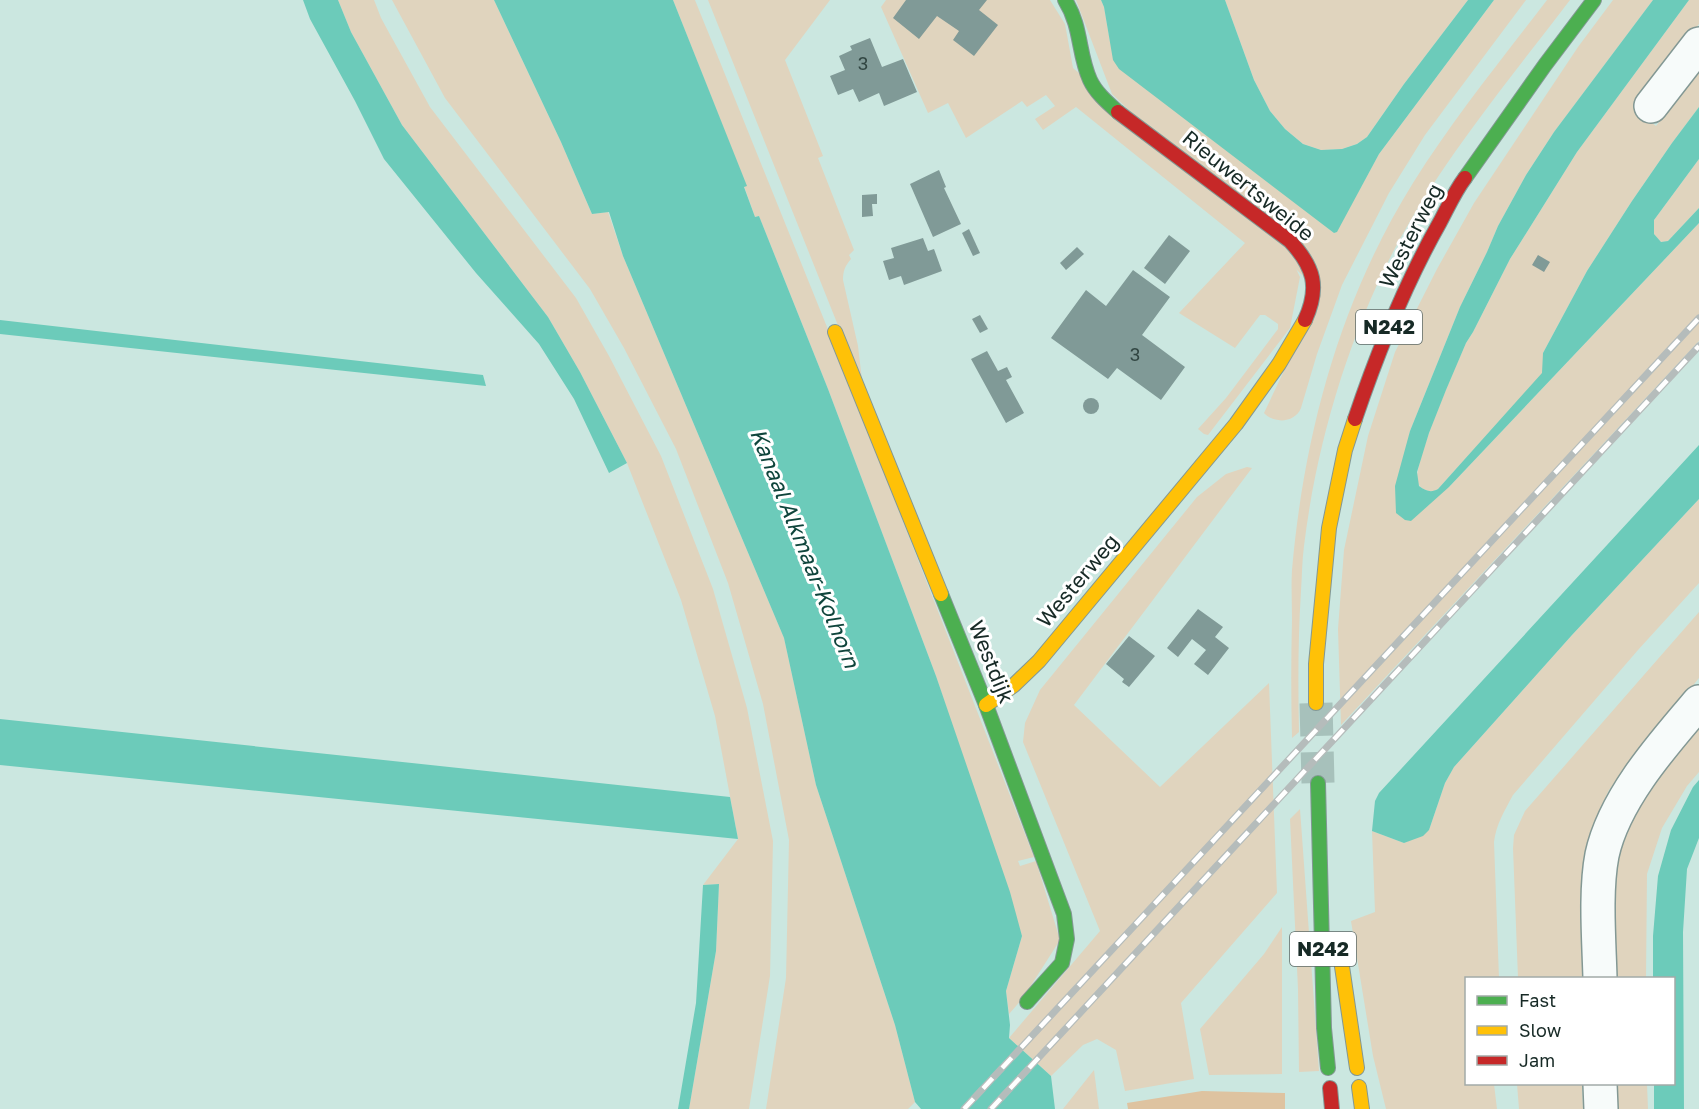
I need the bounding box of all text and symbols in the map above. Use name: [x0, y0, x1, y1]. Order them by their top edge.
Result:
house number: 3: [858, 52, 868, 74]
street label: Rieuwertsweide: [1178, 124, 1320, 246]
street label: Westerweg: [1373, 179, 1448, 292]
road number: N242: [1356, 310, 1422, 344]
house number: 3: [1130, 343, 1140, 365]
water label: Kanaal Alkmaar-Kolhorn: [745, 424, 866, 673]
street label: Westerweg: [1031, 528, 1124, 632]
street label: Westdijk: [964, 616, 1020, 707]
road number: N242: [1290, 932, 1356, 966]
legend: [1465, 977, 1675, 1085]
text: Fast: [1519, 989, 1556, 1011]
text: Slow: [1519, 1019, 1562, 1041]
text: Jam: [1519, 1049, 1555, 1071]

